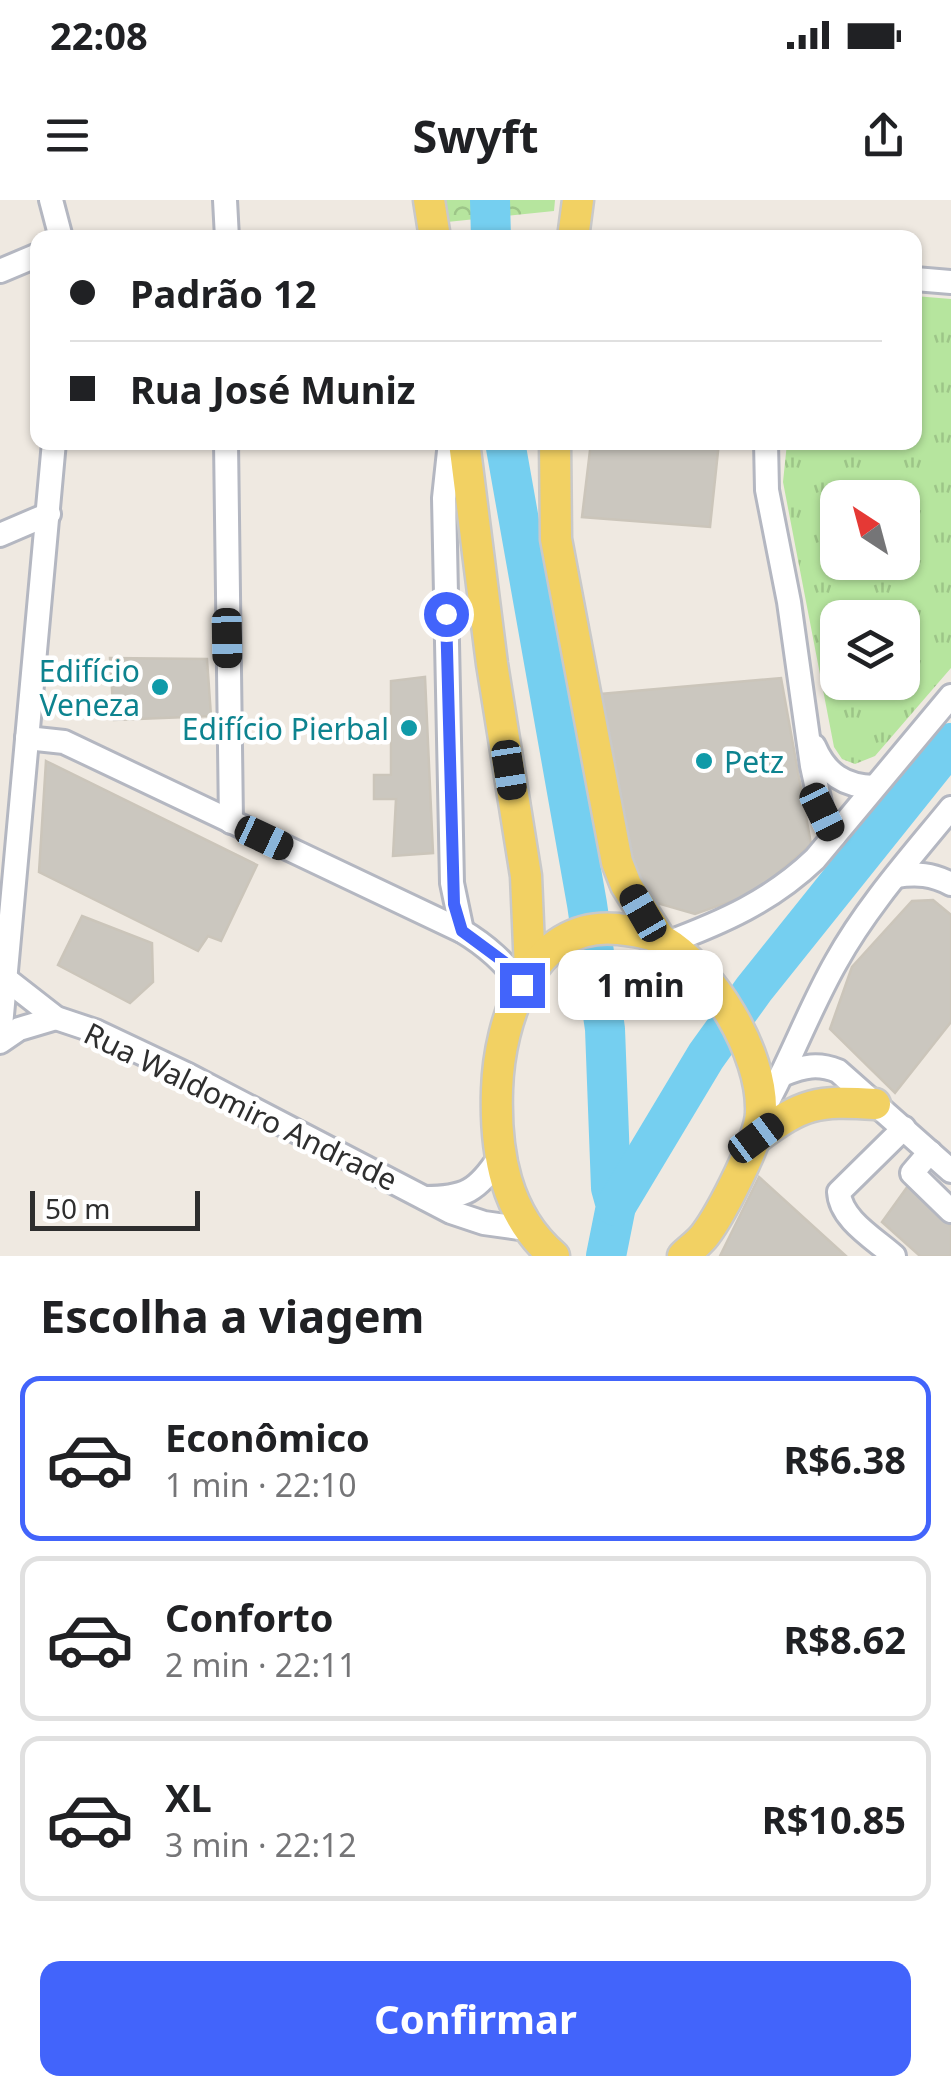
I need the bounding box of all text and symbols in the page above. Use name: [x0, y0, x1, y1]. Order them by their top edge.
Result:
text: 22:08: [50, 9, 148, 61]
text: Swyft: [413, 105, 538, 166]
icon: menu: [40, 108, 95, 163]
icon: share: [856, 108, 911, 163]
text: Padrão 12: [130, 267, 316, 319]
text: Rua José Muniz: [130, 363, 416, 415]
north arrow: [820, 480, 920, 580]
map controls: [820, 480, 920, 700]
route start: [424, 592, 469, 637]
button: layers: [820, 600, 920, 700]
car: [211, 608, 243, 668]
place label: Edifício Veneza: [39, 650, 140, 725]
marker: Edifício Veneza: [149, 676, 171, 698]
place label: Edifício Pierbal: [182, 708, 389, 749]
marker: Edifício Pierbal: [398, 717, 420, 739]
car: [489, 738, 529, 802]
place label: Petz: [724, 741, 784, 782]
marker: Petz: [693, 750, 715, 772]
car: [795, 778, 849, 846]
car: [230, 812, 298, 864]
car: [615, 880, 671, 946]
callout: 1 min: [557, 950, 722, 1020]
route end: [500, 963, 545, 1008]
text: 1 min: [596, 963, 685, 1006]
street label: Rua Waldomiro Andrade: [77, 1012, 405, 1200]
car: [723, 1108, 789, 1168]
scale bar: [30, 1186, 200, 1230]
text: 50 m: [45, 1189, 111, 1227]
text: Escolha a viagem: [40, 1285, 424, 1346]
text: Econômico: [165, 1411, 370, 1463]
icon: car: [45, 1414, 135, 1504]
text: R$6.38: [783, 1433, 906, 1485]
text: 1 min · 22:10: [165, 1463, 357, 1506]
text: Conforto: [165, 1591, 334, 1643]
icon: car: [45, 1594, 135, 1684]
text: R$8.62: [783, 1613, 906, 1665]
text: 2 min · 22:11: [165, 1643, 357, 1686]
text: XL: [165, 1771, 212, 1823]
icon: car: [45, 1774, 135, 1864]
text: R$10.85: [762, 1793, 906, 1845]
text: 3 min · 22:12: [165, 1823, 357, 1866]
button: Confirmar: [40, 1961, 911, 2076]

